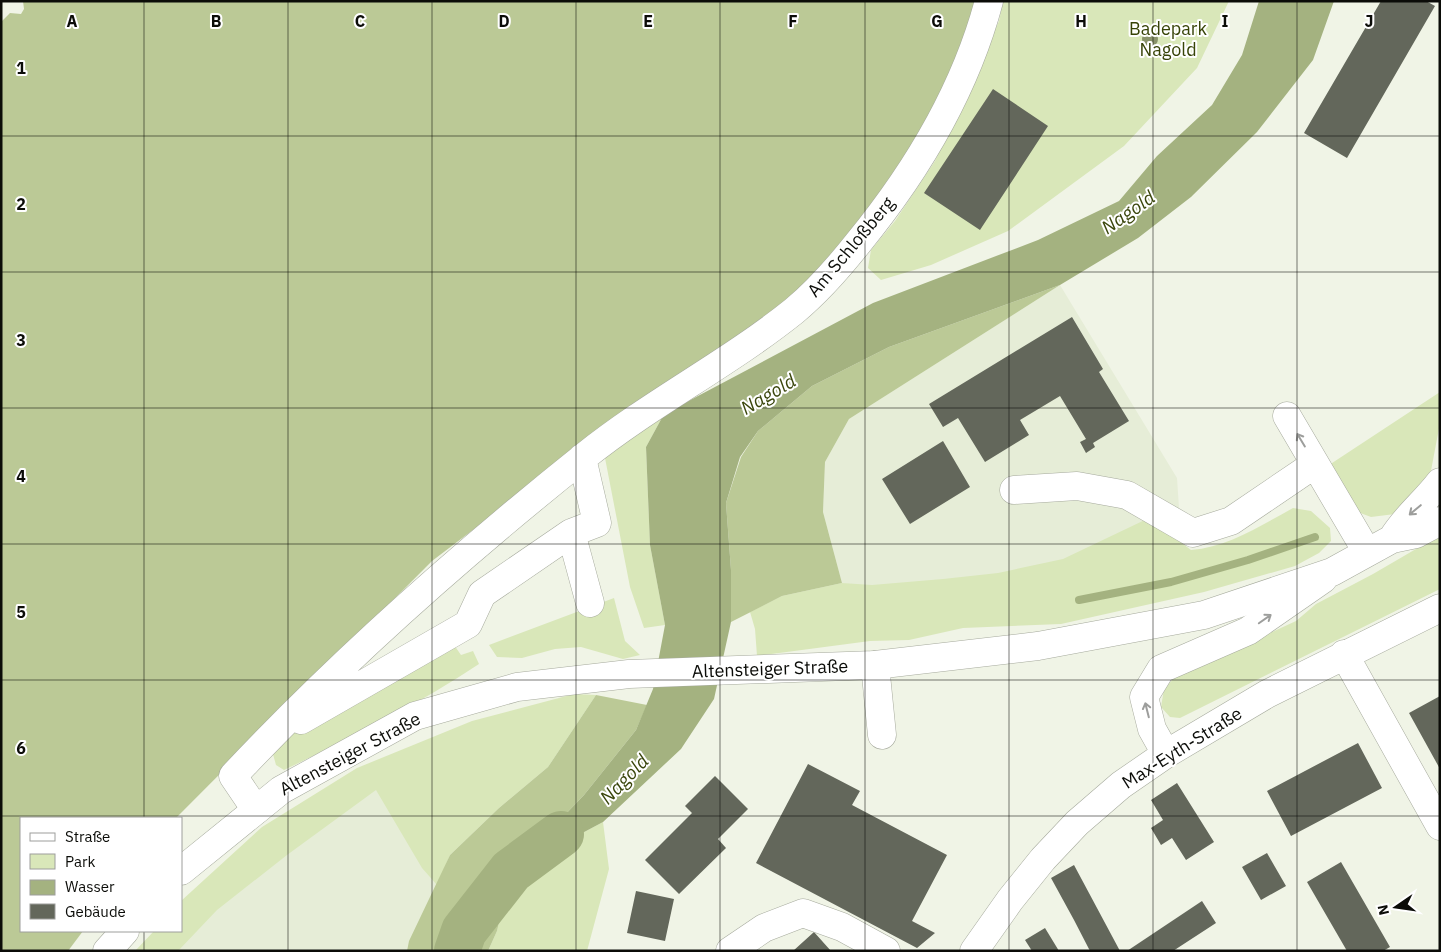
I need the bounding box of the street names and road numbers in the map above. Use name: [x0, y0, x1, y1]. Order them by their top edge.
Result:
street label: Am Schloßberg: [802, 192, 899, 301]
street label: Altensteiger Straße: [691, 654, 849, 683]
street label: Max-Eyth-Straße: [1118, 701, 1246, 794]
street label: Altensteiger Straße: [275, 707, 424, 800]

